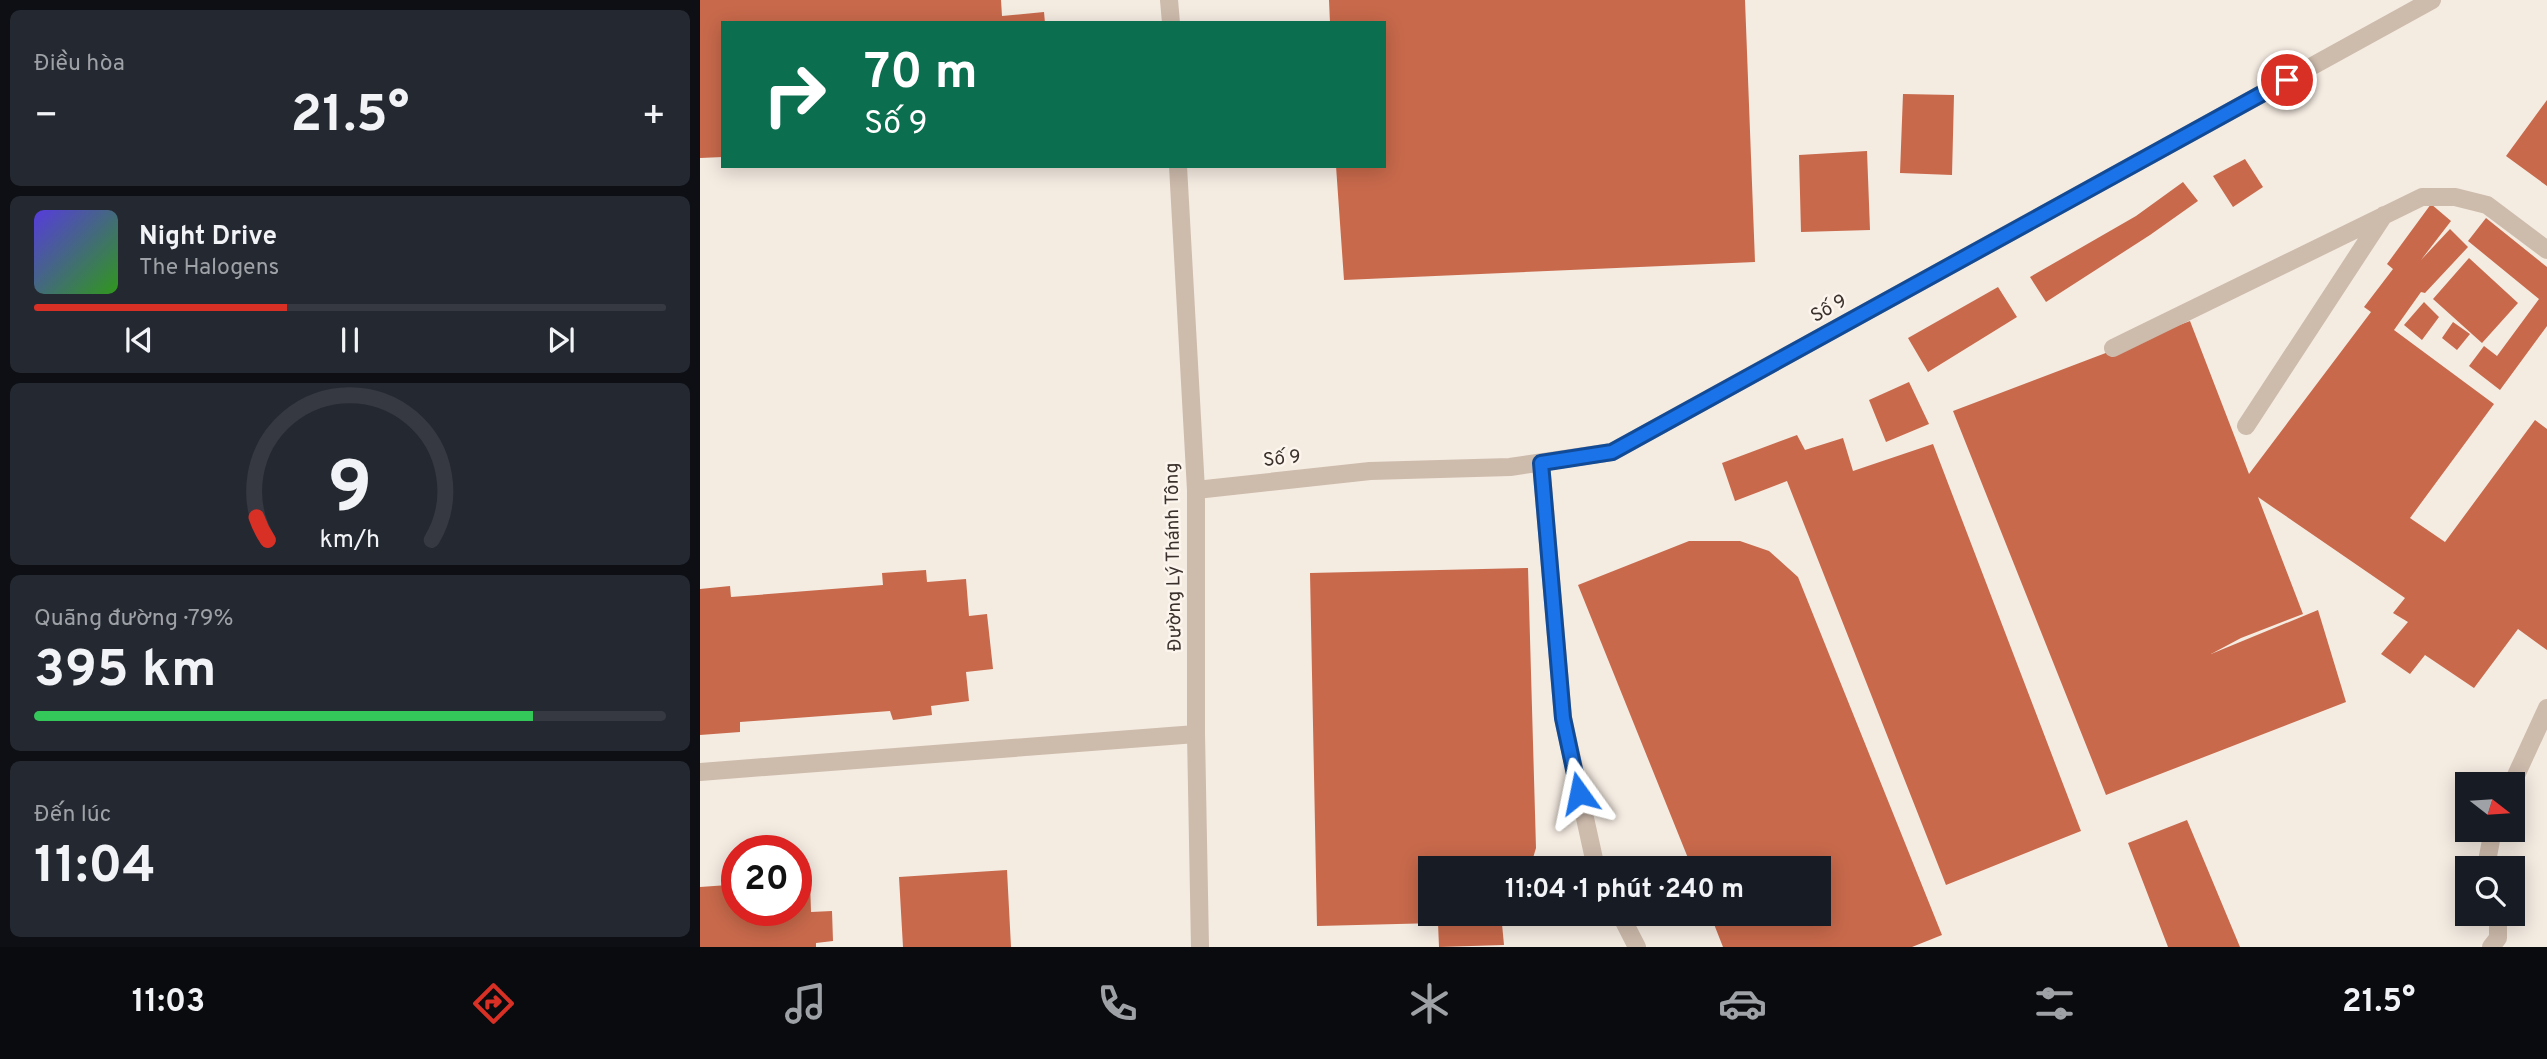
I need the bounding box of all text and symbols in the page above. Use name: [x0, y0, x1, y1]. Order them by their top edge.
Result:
text: 70 m: [864, 44, 978, 106]
icon: right: [749, 49, 840, 140]
text: Điều hòa: [34, 50, 125, 79]
pin: [2257, 50, 2317, 110]
icon: arrive: [2268, 61, 2306, 99]
text: 21.5°: [291, 84, 409, 150]
text: −: [34, 93, 59, 142]
text: +: [641, 93, 666, 142]
text: Số 9: [864, 105, 928, 145]
text: Night Drive: [139, 221, 277, 254]
text: The Halogens: [139, 254, 279, 283]
street label: Số 9: [1807, 289, 1851, 329]
icon: previous: [120, 321, 158, 359]
icon: pause: [331, 321, 369, 359]
icon: next: [542, 321, 580, 359]
street label: Số 9: [1262, 445, 1302, 473]
text: 9: [328, 446, 372, 538]
street label: Đường Lý Thánh Tông: [1160, 463, 1188, 651]
text: km/h: [320, 524, 380, 556]
text: Quãng đường · 79%: [34, 605, 234, 634]
text: 395 km: [34, 639, 217, 705]
position arrow: [1542, 756, 1616, 830]
north arrow: [2455, 772, 2525, 842]
map controls: [2455, 772, 2525, 926]
text: Đến lúc: [34, 801, 111, 830]
text: 11:04: [34, 835, 156, 901]
speed limit sign: 20: [721, 835, 812, 926]
button: search: [2455, 856, 2525, 926]
text: 11:04 · 1 phút · 240 m: [1505, 874, 1744, 907]
icon: directions: [469, 979, 518, 1028]
icon: music: [781, 979, 830, 1028]
icon: phone: [1093, 979, 1142, 1028]
icon: climate: [1405, 979, 1454, 1028]
icon: car: [1718, 979, 1767, 1028]
icon: filters: [2030, 979, 2079, 1028]
text: 11:03: [132, 983, 205, 1023]
text: 21.5°: [2342, 983, 2415, 1023]

